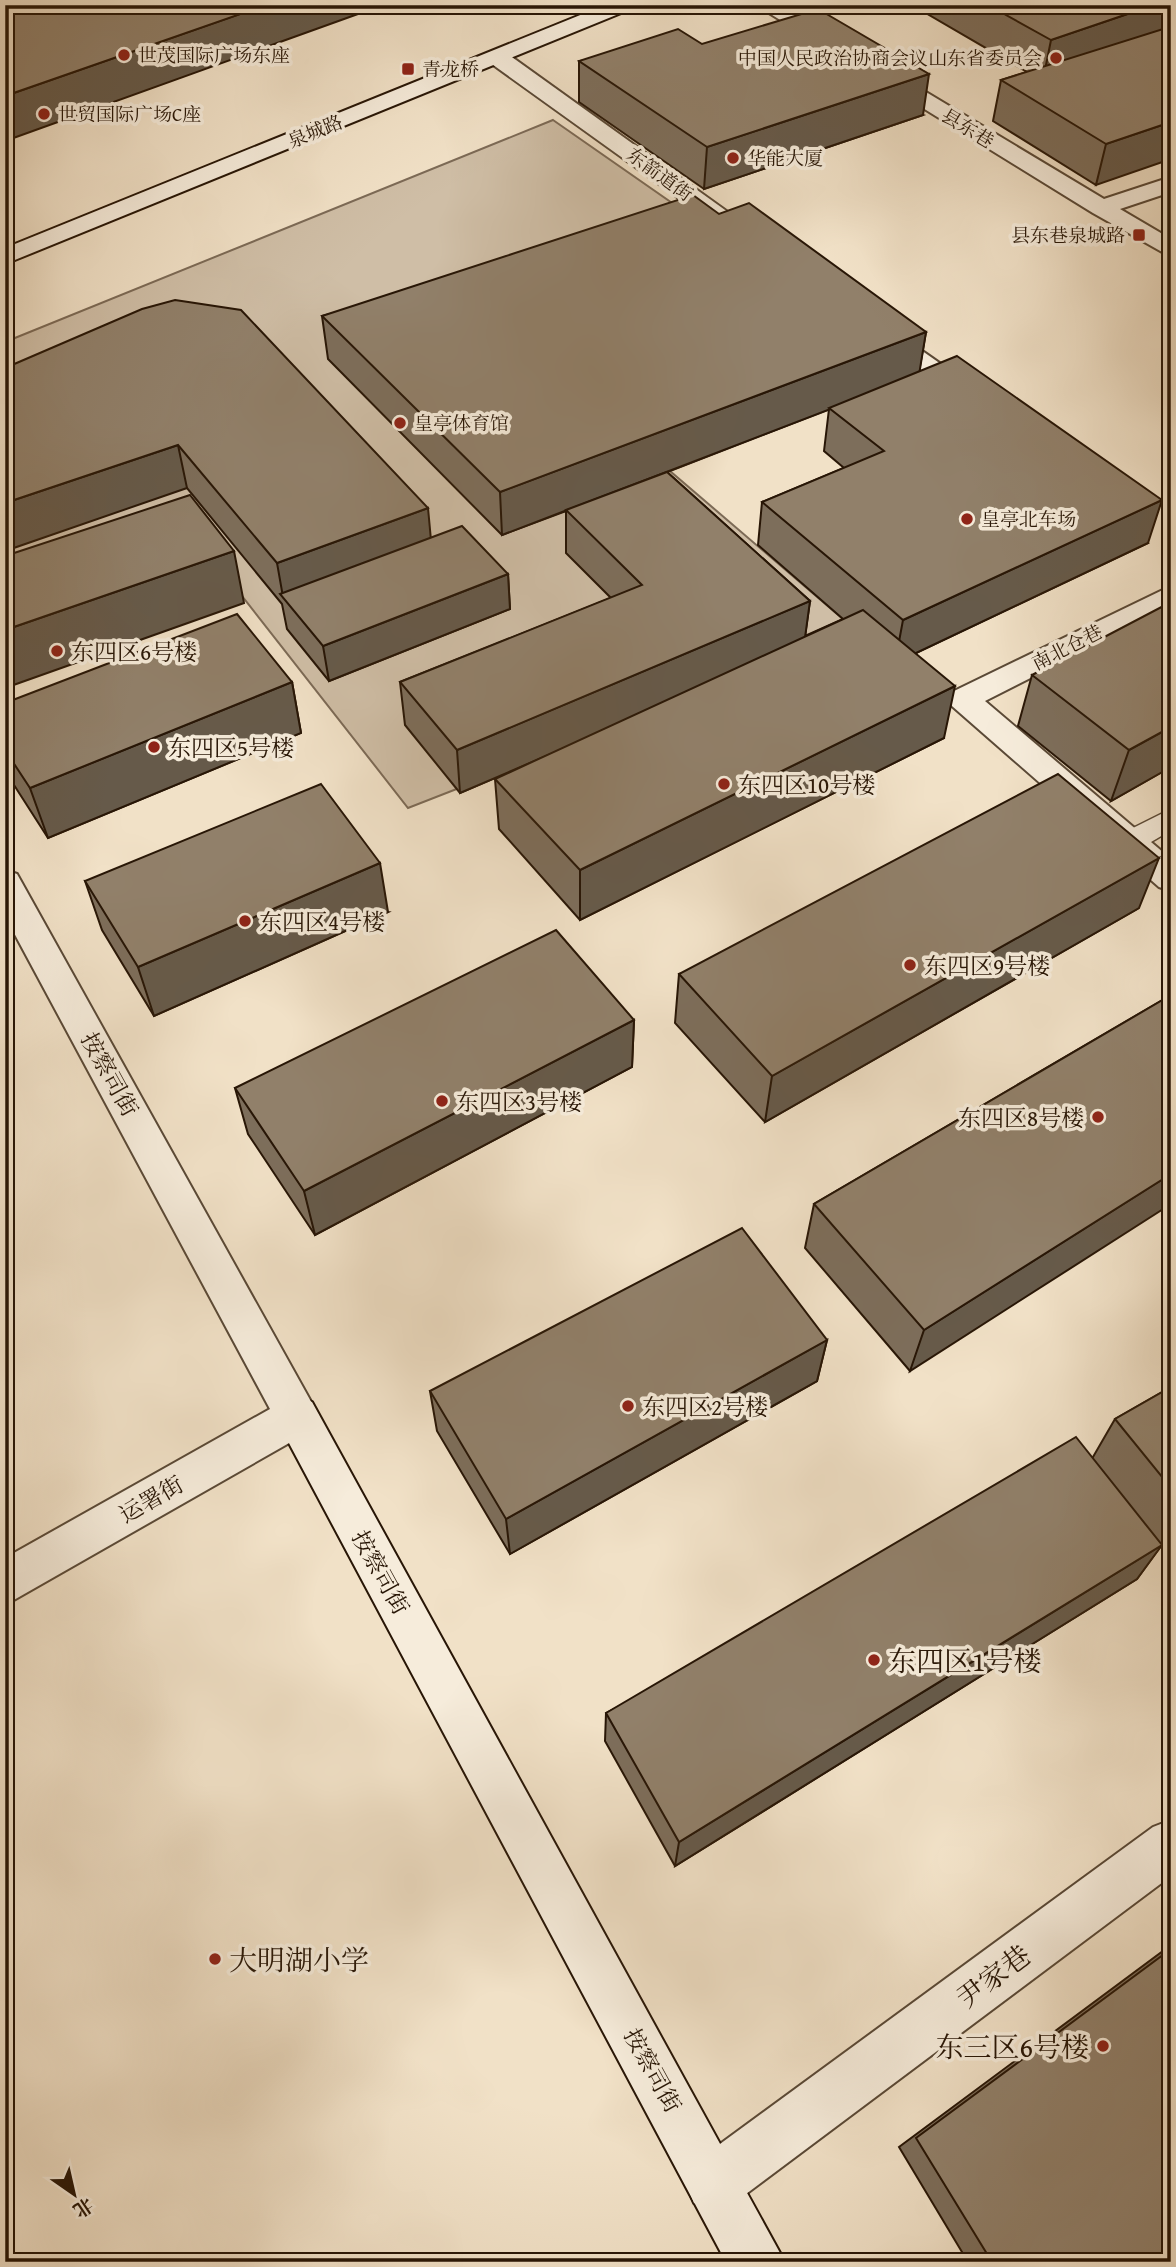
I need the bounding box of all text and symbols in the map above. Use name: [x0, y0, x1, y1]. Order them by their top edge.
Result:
place label: 世茂国际广场东座: [138, 41, 290, 69]
place label: 中国人民政治协商会议山东省委员会: [738, 44, 1042, 72]
marker: 世茂国际广场东座: [116, 47, 132, 63]
marker: 中国人民政治协商会议山东省委员会: [1048, 50, 1064, 66]
place label: 青龙桥: [422, 55, 479, 83]
marker: 青龙桥: [400, 61, 416, 77]
place label: 世贸国际广场C座: [58, 100, 201, 128]
street label: 县东巷: [936, 101, 1000, 155]
marker: 世贸国际广场C座: [36, 106, 52, 122]
street label: 泉城路: [283, 107, 347, 155]
street label: 东箭道街: [621, 140, 699, 208]
place label: 华能大厦: [747, 144, 823, 172]
marker: 华能大厦: [725, 150, 741, 166]
place label: 县东巷泉城路: [1011, 221, 1125, 249]
marker: 县东巷泉城路: [1131, 227, 1147, 243]
place label: 皇亭体育馆: [414, 409, 509, 437]
marker: 皇亭体育馆: [392, 415, 408, 431]
place label: 皇亭北车场: [981, 505, 1076, 533]
marker: 皇亭北车场: [959, 511, 975, 527]
street label: 南北仓巷: [1027, 617, 1107, 677]
place label: 东四区6号楼: [71, 635, 197, 668]
marker: 东四区6号楼: [49, 643, 65, 659]
place label: 东四区5号楼: [168, 731, 294, 764]
marker: 东四区5号楼: [146, 739, 162, 755]
place label: 东四区10号楼: [738, 768, 875, 801]
marker: 东四区10号楼: [716, 776, 732, 792]
place label: 东四区4号楼: [259, 905, 385, 938]
marker: 东四区4号楼: [237, 913, 253, 929]
place label: 东四区9号楼: [924, 949, 1050, 982]
marker: 东四区9号楼: [902, 957, 918, 973]
street label: 按察司街: [73, 1026, 147, 1122]
place label: 东四区3号楼: [456, 1085, 582, 1118]
marker: 东四区3号楼: [434, 1093, 450, 1109]
place label: 东四区8号楼: [958, 1101, 1084, 1134]
marker: 东四区8号楼: [1090, 1109, 1106, 1125]
place label: 东四区2号楼: [642, 1390, 768, 1423]
marker: 东四区2号楼: [620, 1398, 636, 1414]
street label: 运署街: [113, 1467, 189, 1531]
street label: 按察司街: [344, 1524, 418, 1620]
place label: 东四区1号楼: [888, 1640, 1041, 1681]
marker: 东四区1号楼: [866, 1652, 882, 1668]
street label: 尹家巷: [947, 1934, 1039, 2018]
place label: 大明湖小学: [229, 1939, 369, 1980]
marker: 大明湖小学: [207, 1951, 223, 1967]
street label: 按察司街: [616, 2022, 690, 2118]
place label: 东三区6号楼: [936, 2026, 1089, 2067]
marker: 东三区6号楼: [1095, 2038, 1111, 2054]
north arrow: [38, 2158, 108, 2228]
text: 北: [68, 2191, 99, 2225]

